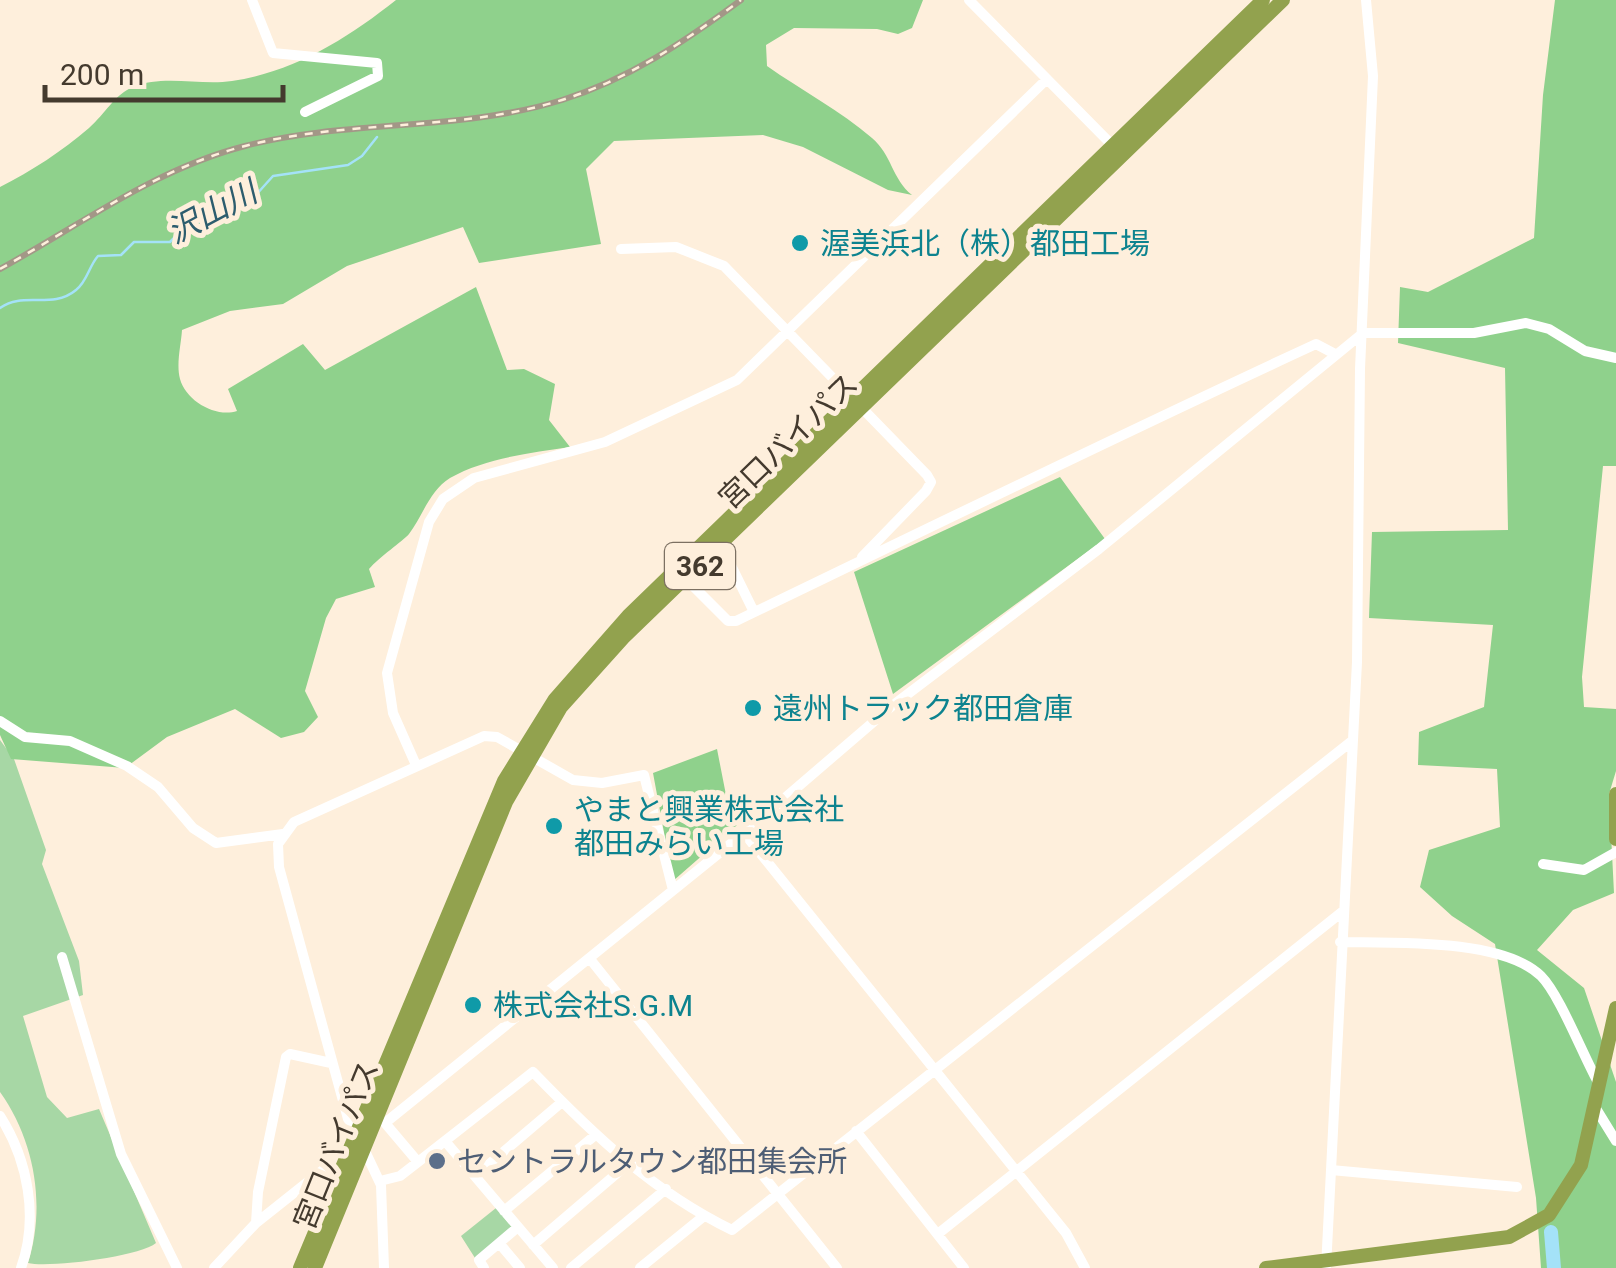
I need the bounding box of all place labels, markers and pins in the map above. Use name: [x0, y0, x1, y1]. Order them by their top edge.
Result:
place label: 渥美浜北（株）都田工場: [820, 226, 1150, 261]
marker: 渥美浜北（株）都田工場: [789, 232, 811, 254]
place label: 遠州トラック都田倉庫: [773, 691, 1073, 726]
marker: 遠州トラック都田倉庫: [742, 697, 764, 719]
place label: やまと興業株式会社 都田みらい工場: [574, 792, 844, 861]
marker: やまと興業株式会社 都田みらい工場: [543, 815, 565, 837]
place label: 株式会社S.G.M: [493, 988, 693, 1023]
marker: 株式会社S.G.M: [462, 994, 484, 1016]
place label: セントラルタウン都田集会所: [457, 1144, 847, 1179]
marker: セントラルタウン都田集会所: [426, 1150, 448, 1172]

